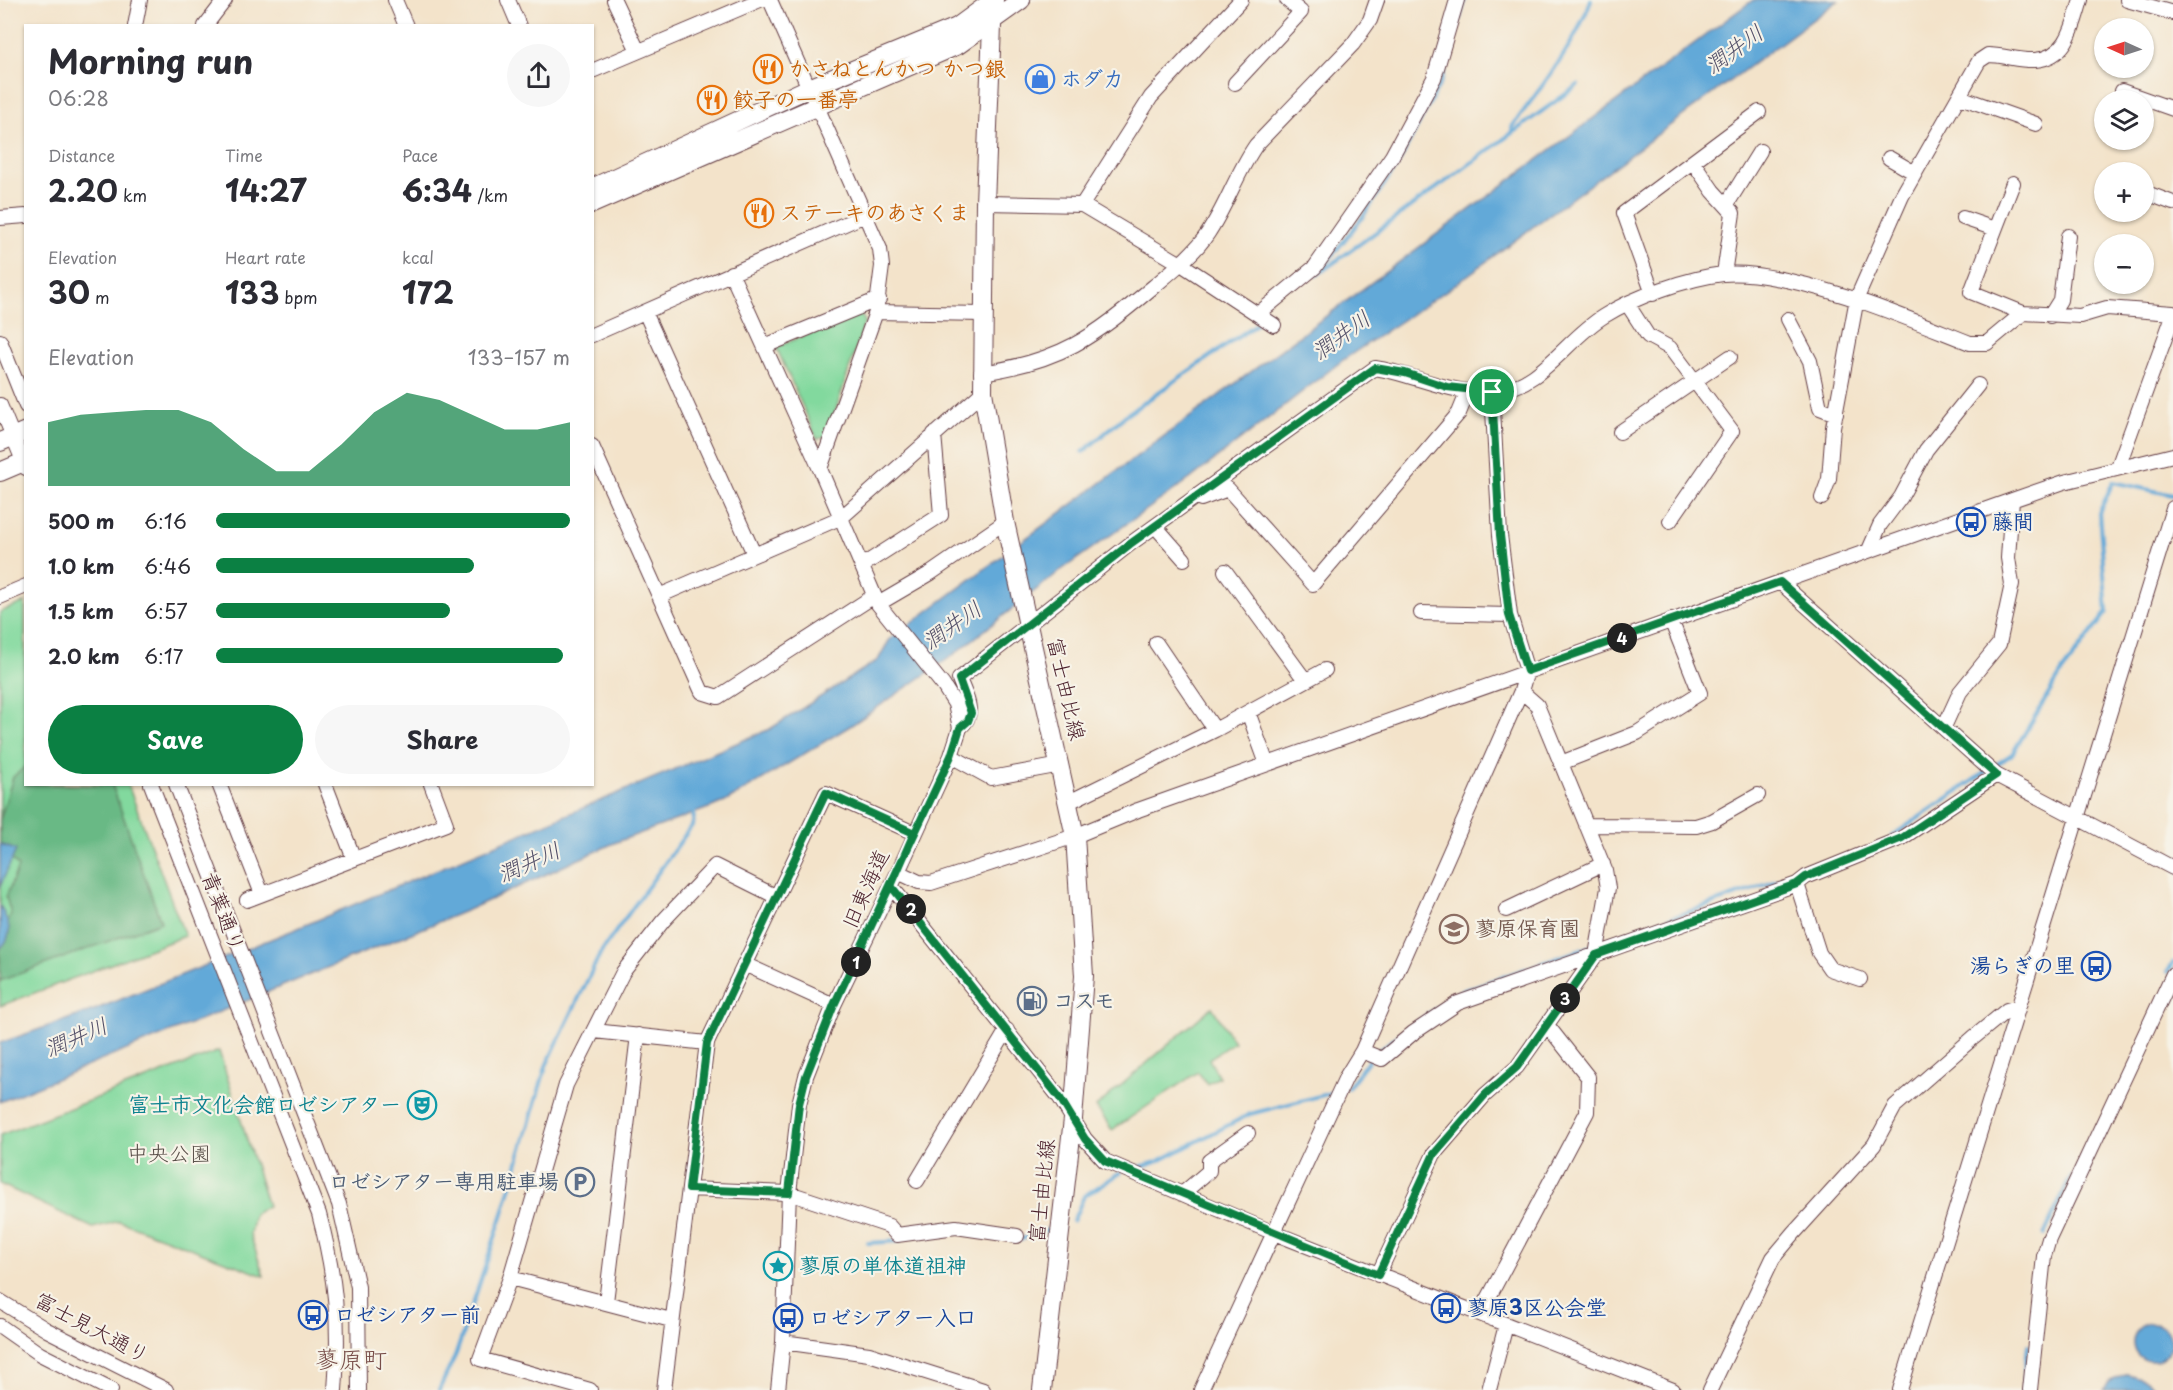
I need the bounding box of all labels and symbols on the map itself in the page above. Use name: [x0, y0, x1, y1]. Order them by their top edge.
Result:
water label: 潤井川: [1697, 15, 1770, 81]
north arrow: [2094, 18, 2154, 78]
place label: かさねとんかつ かつ銀: [789, 51, 1006, 83]
restaurant icon: かさねとんかつ かつ銀: [752, 53, 784, 85]
place label: ホダカ: [1061, 61, 1124, 93]
shop icon: ホダカ: [1024, 63, 1056, 95]
place label: 餃子の一番亭: [733, 82, 859, 114]
restaurant icon: 餃子の一番亭: [696, 84, 728, 116]
place label: ステーキのあさくま: [780, 195, 970, 227]
restaurant icon: ステーキのあさくま: [743, 197, 775, 229]
water label: 潤井川: [1304, 301, 1377, 367]
pin: [1466, 366, 1517, 417]
place label: 藤間: [1992, 504, 2034, 536]
bus stop icon: 藤間: [1955, 506, 1987, 538]
water label: 潤井川: [915, 591, 988, 656]
pin: 4: [1607, 623, 1637, 653]
street label: 富士由比線: [1041, 634, 1095, 743]
water label: 潤井川: [492, 832, 565, 889]
street label: 旧東海道: [832, 843, 896, 933]
street label: 青葉通り: [195, 866, 255, 956]
pin: 2: [896, 894, 926, 924]
place label: 蓼原保育園: [1475, 911, 1580, 943]
school or university icon: 蓼原保育園: [1438, 913, 1470, 945]
pin: 1: [841, 947, 871, 977]
place label: 湯らぎの里: [1970, 948, 2075, 980]
bus stop icon: 湯らぎの里: [2080, 950, 2112, 982]
place label: コスモ: [1053, 983, 1115, 1015]
pin: 3: [1550, 983, 1580, 1013]
fuel station icon: コスモ: [1016, 985, 1048, 1017]
water label: 潤井川: [39, 1008, 112, 1064]
place label: 富士市文化会館ロゼシアター: [128, 1087, 401, 1119]
theatre icon: 富士市文化会館ロゼシアター: [406, 1089, 438, 1121]
park label: 中央公園: [127, 1136, 211, 1168]
street label: 富士由比線: [1019, 1137, 1061, 1245]
place label: ロゼシアター専用駐車場: [328, 1164, 559, 1196]
parking icon: ロゼシアター専用駐車場: [564, 1166, 596, 1198]
place label: 蓼原の単体道祖神: [799, 1248, 967, 1280]
place icon: 蓼原の単体道祖神: [762, 1250, 794, 1282]
street label: 富士見大通り: [30, 1283, 156, 1370]
place label: 蓼原3区公会堂: [1467, 1290, 1607, 1322]
bus stop icon: 蓼原3区公会堂: [1430, 1292, 1462, 1324]
place label: ロゼシアター前: [334, 1297, 481, 1329]
bus stop icon: ロゼシアター前: [297, 1299, 329, 1331]
place label: ロゼシアター入口: [809, 1300, 977, 1332]
bus stop icon: ロゼシアター入口: [772, 1302, 804, 1334]
district label: 蓼原町: [315, 1340, 387, 1376]

